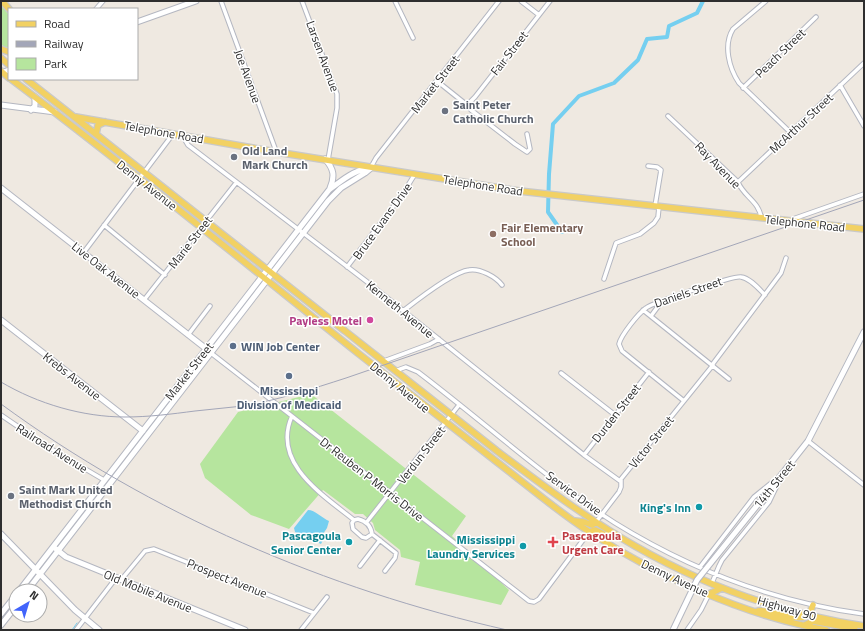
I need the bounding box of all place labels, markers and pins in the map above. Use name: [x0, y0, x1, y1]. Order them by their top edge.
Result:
place label: Saint Peter Catholic Church: [453, 95, 534, 128]
marker: Saint Peter Catholic Church: [440, 106, 450, 116]
place label: Old Land Mark Church: [242, 141, 308, 174]
marker: Old Land Mark Church: [229, 152, 239, 162]
place label: Fair Elementary School: [501, 218, 583, 251]
marker: Fair Elementary School: [488, 229, 498, 239]
place label: Payless Motel: [289, 311, 362, 330]
marker: Payless Motel: [365, 315, 375, 325]
place label: WIN Job Center: [241, 337, 320, 356]
marker: WIN Job Center: [228, 341, 238, 351]
marker: Mississippi Division of Medicaid: [284, 371, 294, 381]
place label: Mississippi Division of Medicaid: [237, 381, 341, 414]
place label: Saint Mark United Methodist Church: [19, 480, 113, 513]
marker: Saint Mark United Methodist Church: [6, 491, 16, 501]
place label: King's Inn: [640, 498, 691, 517]
marker: King's Inn: [694, 502, 704, 512]
place label: Pascagoula Senior Center: [271, 526, 342, 559]
place label: Pascagoula Urgent Care: [562, 526, 624, 559]
place label: Mississippi Laundry Services: [427, 530, 515, 563]
marker: Pascagoula Urgent Care: [547, 536, 559, 548]
marker: Pascagoula Senior Center: [344, 537, 354, 547]
marker: Mississippi Laundry Services: [518, 541, 528, 551]

